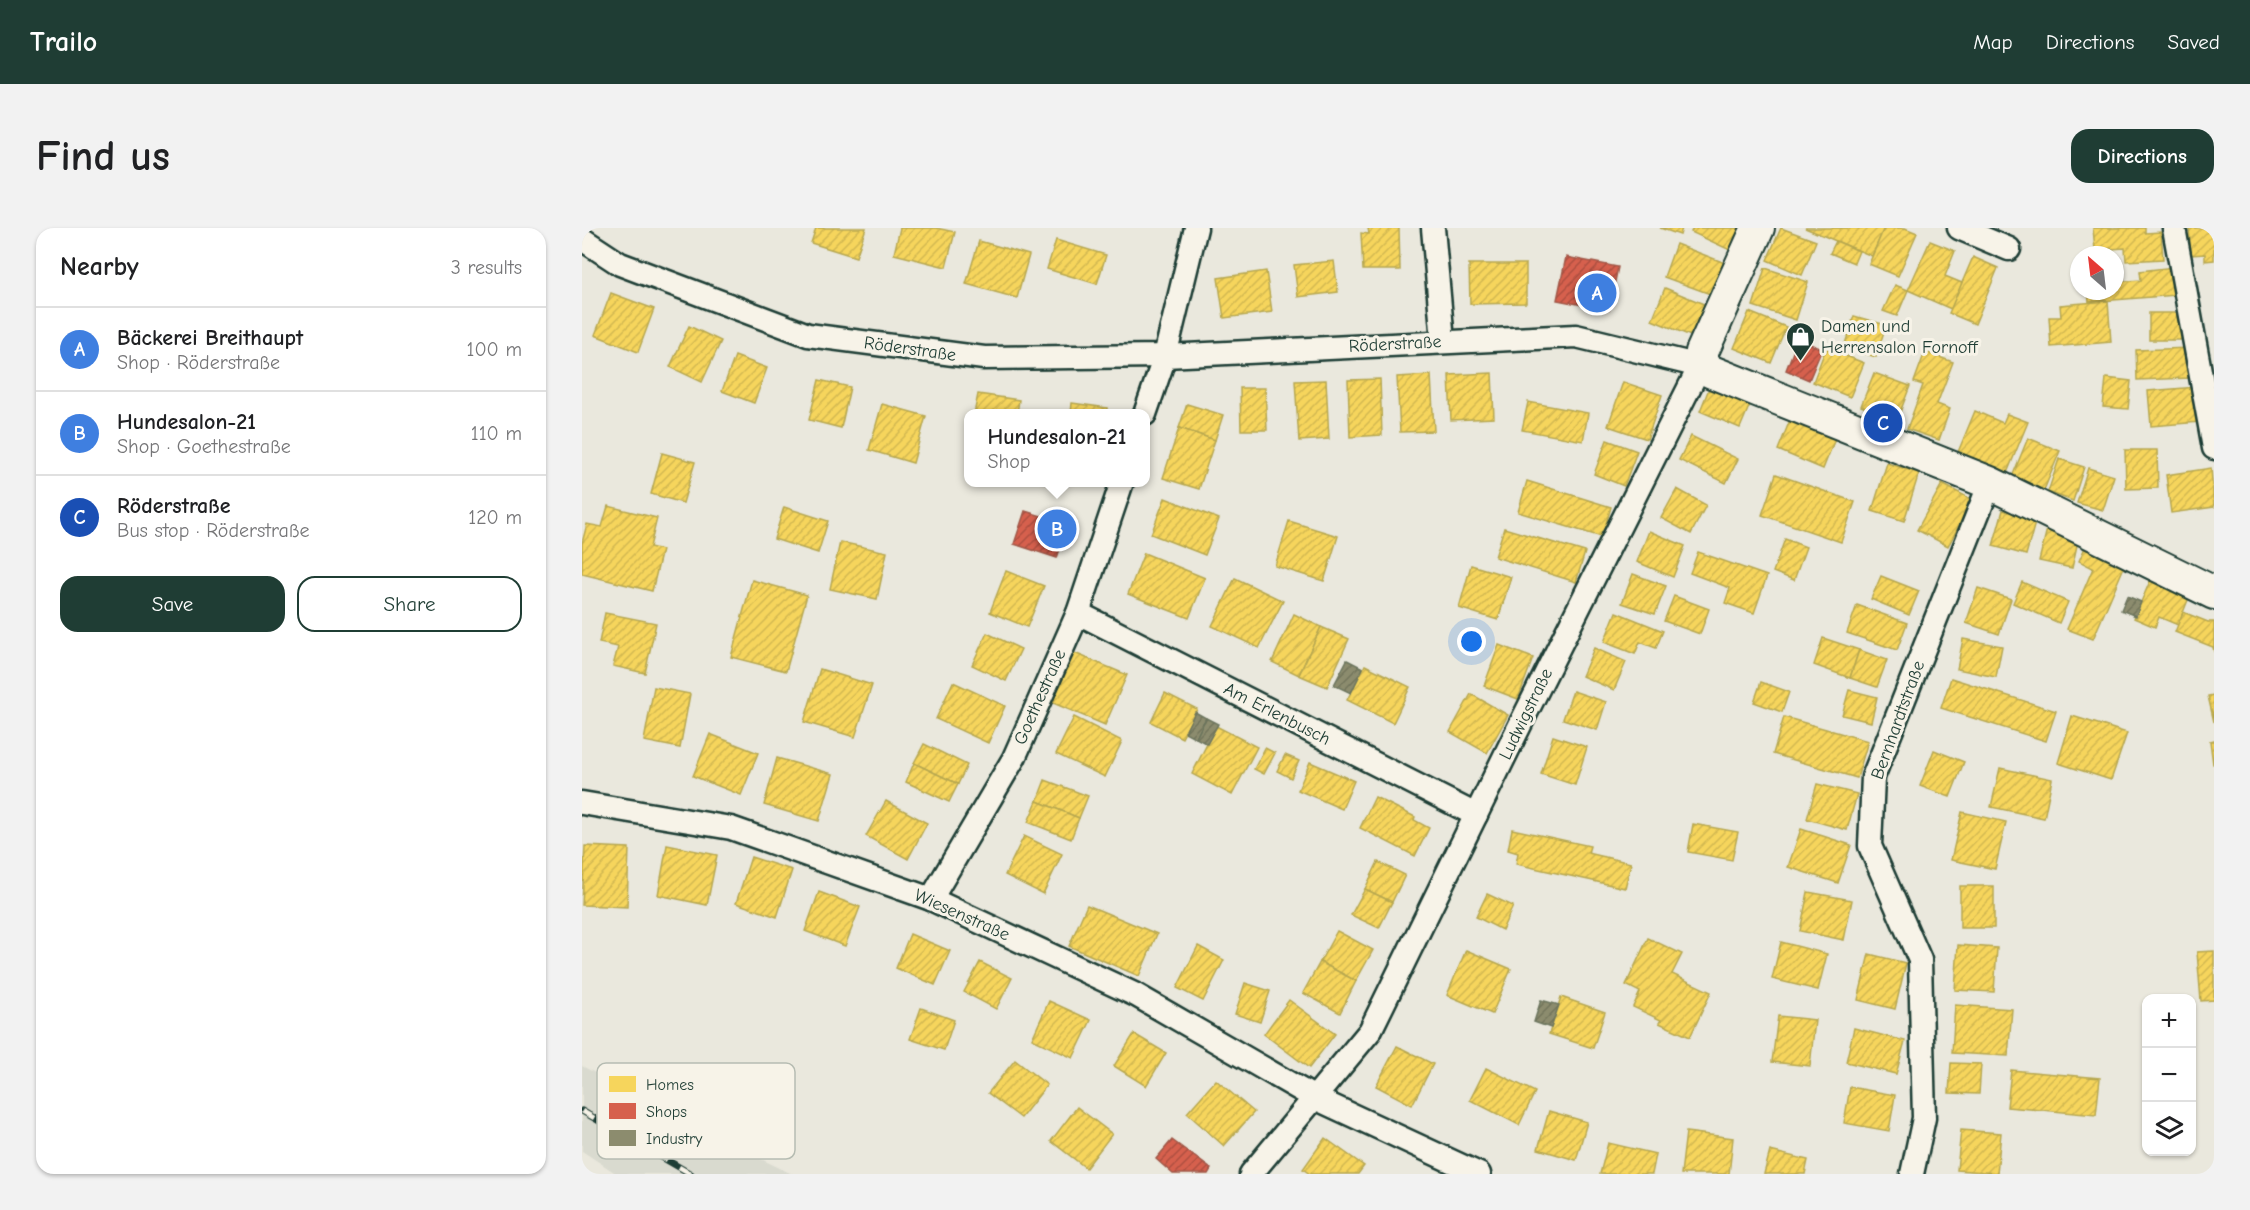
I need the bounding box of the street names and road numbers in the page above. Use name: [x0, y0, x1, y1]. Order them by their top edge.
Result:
street label: Röderstraße: [1348, 331, 1442, 357]
street label: Röderstraße: [863, 332, 957, 366]
street label: Goethestraße: [1010, 646, 1070, 748]
street label: Bernhardtstraße: [1867, 658, 1929, 782]
street label: Ludwigstraße: [1495, 665, 1557, 763]
street label: Am Erlenbusch: [1220, 678, 1334, 750]
street label: Wiesenstraße: [911, 885, 1013, 945]

